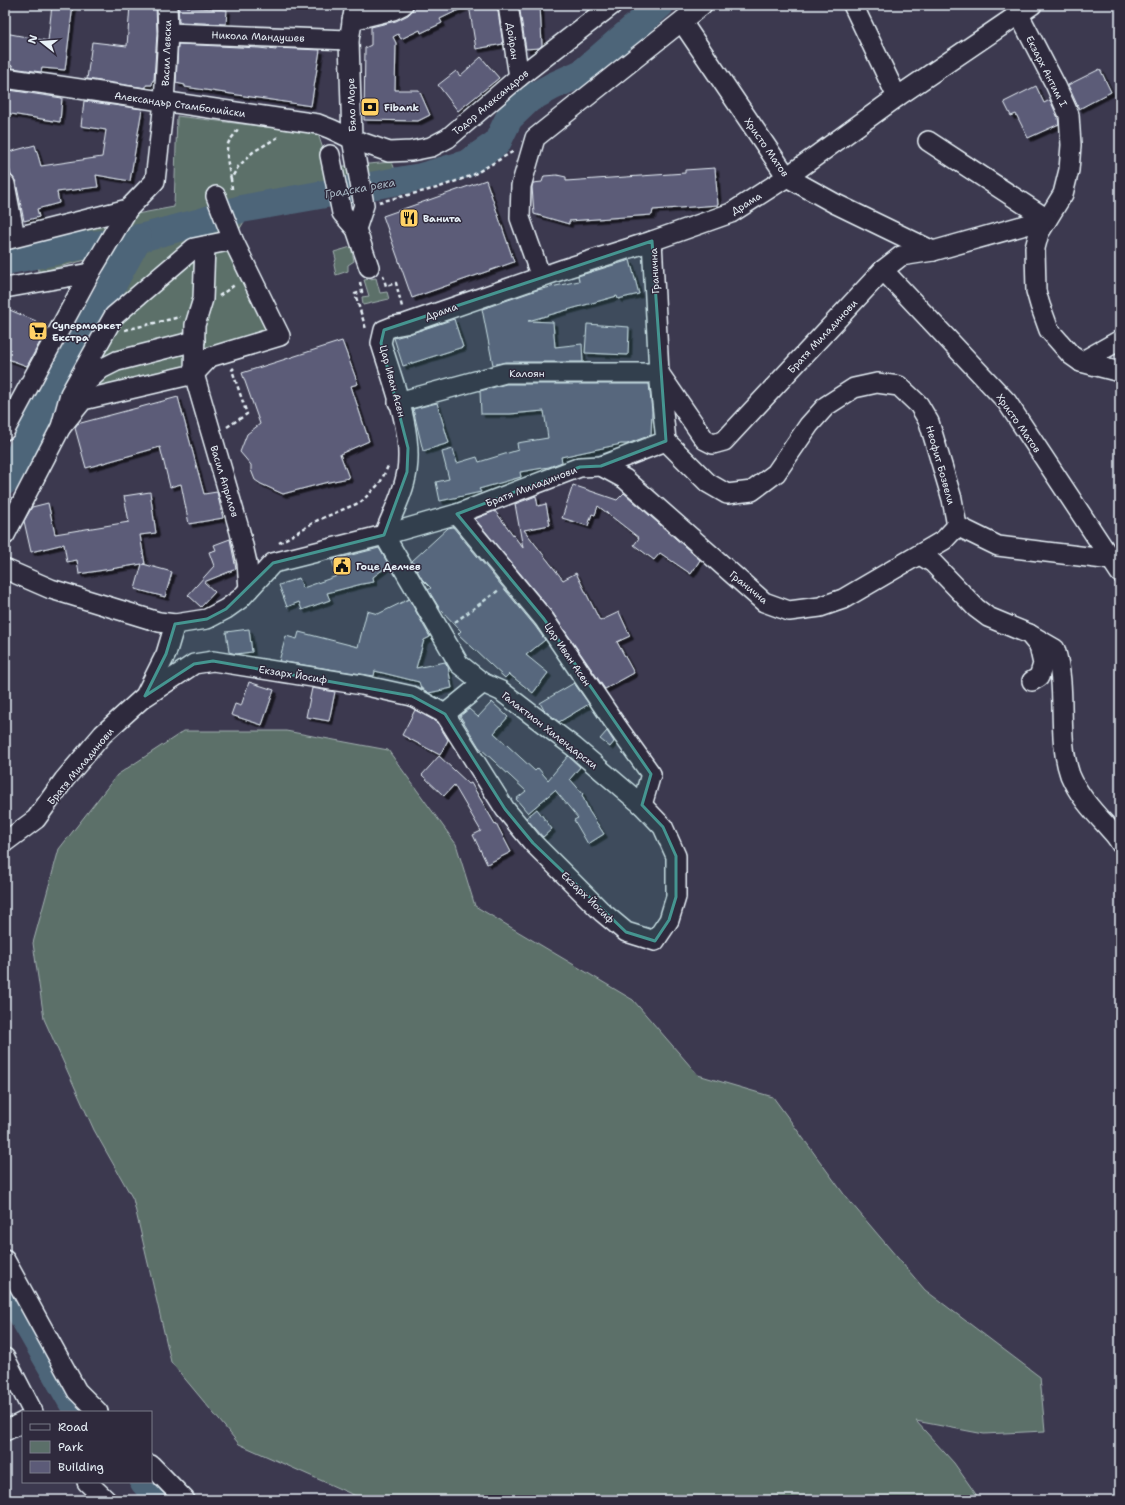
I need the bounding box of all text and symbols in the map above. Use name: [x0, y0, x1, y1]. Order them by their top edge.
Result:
street label: Васил Левски: [159, 19, 174, 86]
north arrow: [22, 22, 62, 62]
street label: Дойран: [503, 22, 522, 61]
street label: Никола Мандушев: [211, 28, 305, 45]
text: N: [24, 33, 41, 46]
street label: Екзарх Антим I: [1023, 33, 1070, 109]
street label: Тодор Александров: [450, 67, 531, 138]
street label: Бяло Море: [344, 77, 359, 132]
street label: Александър Стамболийски: [113, 89, 247, 120]
bank icon: Fibank: [359, 96, 381, 118]
place label: Fibank: [384, 101, 420, 114]
street label: Христо Матов: [741, 115, 792, 179]
water label: Градска река: [324, 175, 397, 202]
street label: Драма: [729, 189, 765, 218]
restaurant icon: Ванита: [398, 207, 420, 229]
place label: Ванита: [423, 212, 461, 225]
street label: Гранична: [647, 247, 662, 294]
street label: Братя Миладинови: [785, 296, 860, 376]
street label: Драма: [423, 300, 460, 323]
place label: Супермаркет Екстра: [52, 319, 121, 344]
supermarket icon: Супермаркет Екстра: [27, 320, 49, 342]
street label: Цар Иван Асен: [377, 344, 408, 419]
street label: Калоян: [509, 367, 545, 380]
street label: Христо Матов: [993, 391, 1044, 455]
street label: Неофит Бозвели: [923, 424, 958, 507]
street label: Васил Априлов: [207, 444, 242, 519]
street label: Братя Миладинови: [484, 463, 579, 510]
public building icon: Гоце Делчев: [331, 555, 353, 577]
place label: Гоце Делчев: [356, 560, 421, 573]
street label: Гранична: [727, 568, 771, 607]
street label: Цар Иван Асен: [542, 620, 594, 689]
street label: Екзарх Йосиф: [258, 663, 328, 686]
street label: Галактион Хилендарски: [499, 689, 601, 772]
street label: Братя Миладинови: [44, 725, 117, 807]
street label: Екзарх Йосиф: [558, 869, 617, 926]
legend: [22, 1411, 152, 1483]
text: Road: [58, 1419, 89, 1435]
text: Park: [58, 1439, 84, 1455]
text: Building: [58, 1459, 104, 1475]

